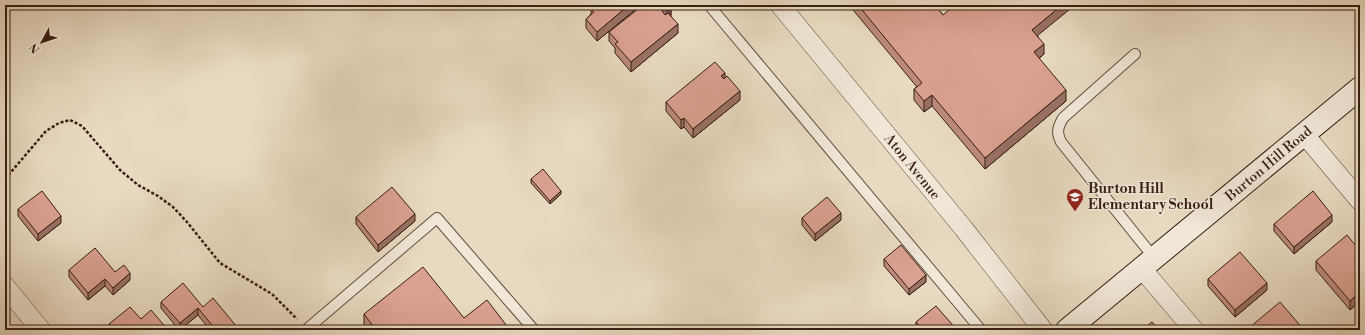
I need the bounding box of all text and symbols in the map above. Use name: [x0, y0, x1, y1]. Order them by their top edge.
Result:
north arrow: [22, 22, 62, 62]
text: N: [27, 40, 43, 56]
street label: Burton Hill Road: [1221, 122, 1316, 206]
street label: Aton Avenue: [879, 130, 944, 204]
place label: Burton Hill Elementary School: [1088, 180, 1214, 214]
school or university icon: Burton Hill Elementary School: [1065, 187, 1085, 212]

